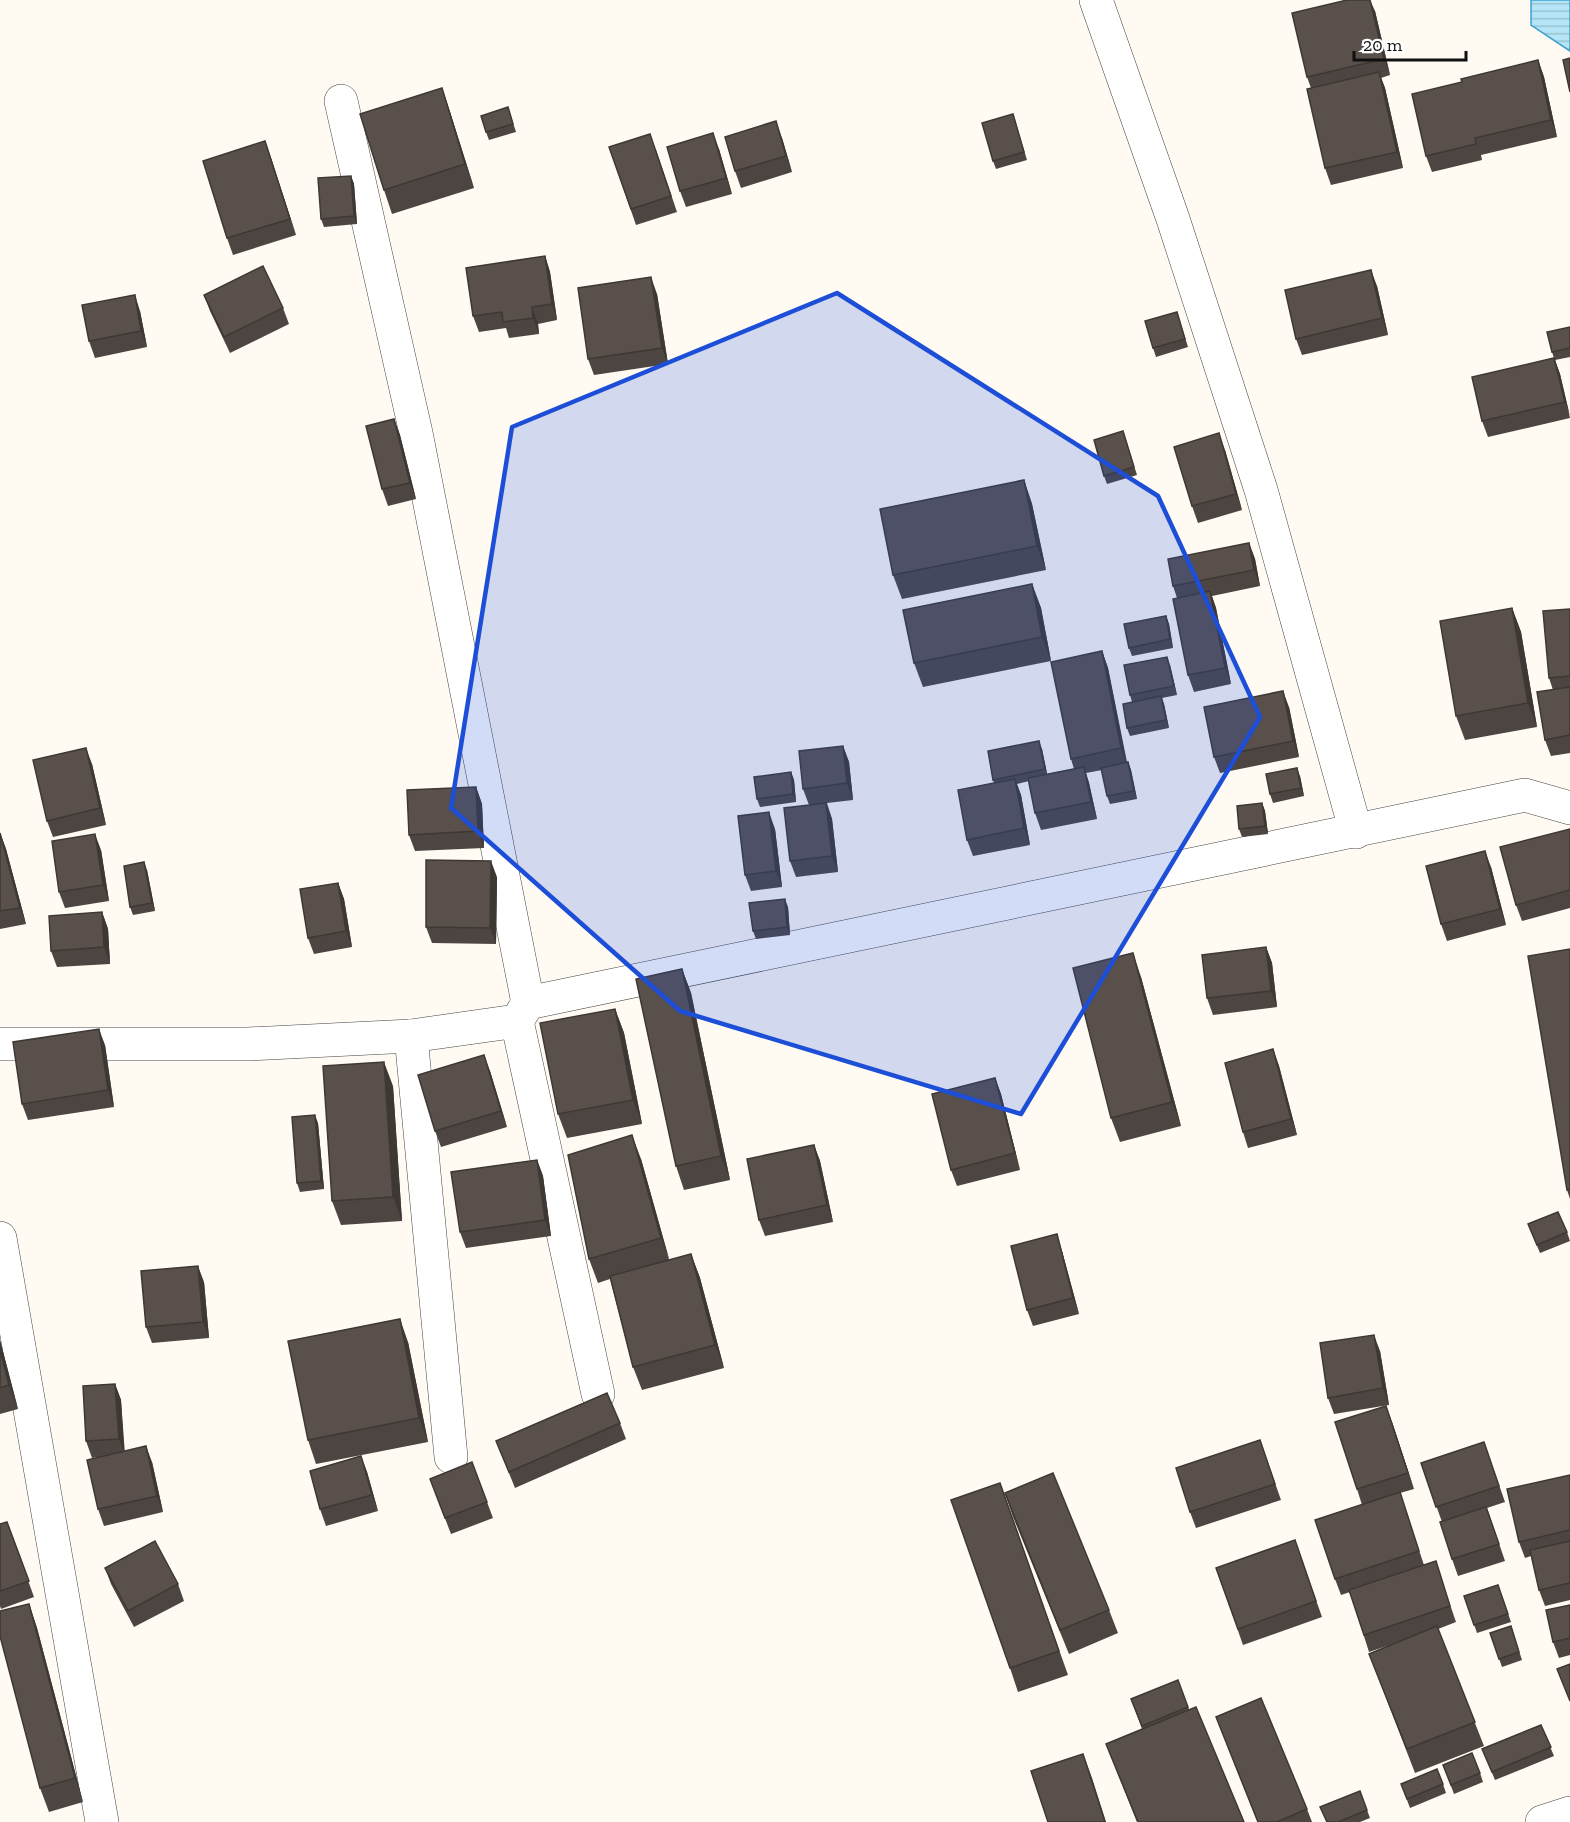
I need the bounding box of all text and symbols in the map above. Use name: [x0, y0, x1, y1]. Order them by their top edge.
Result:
scale bar: [1354, 24, 1466, 62]
text: 20 m: [1363, 34, 1403, 56]

